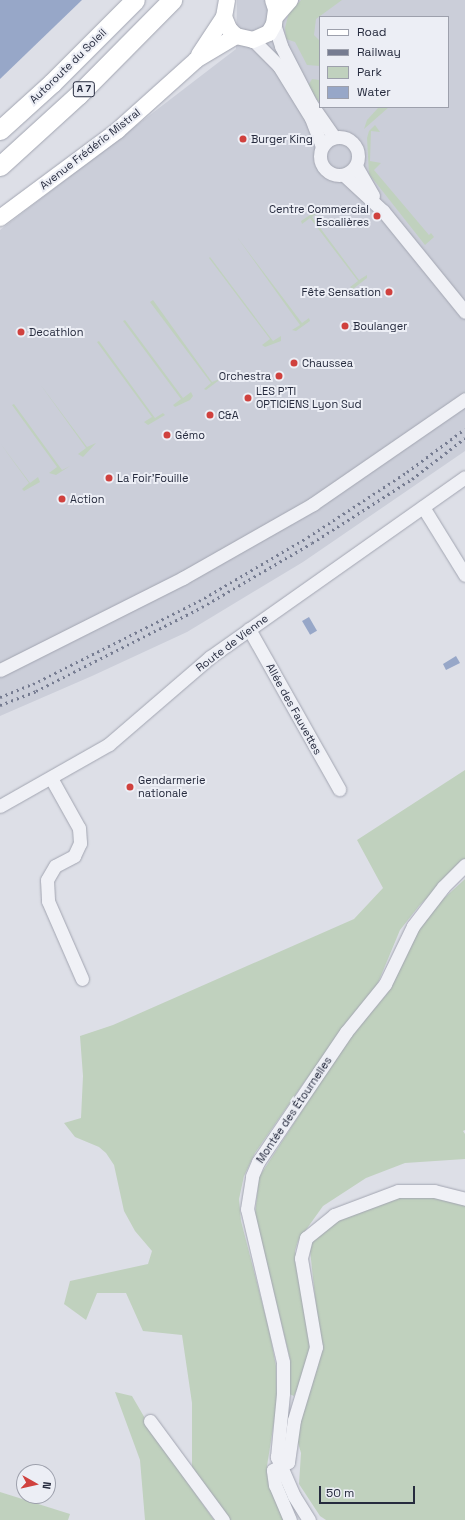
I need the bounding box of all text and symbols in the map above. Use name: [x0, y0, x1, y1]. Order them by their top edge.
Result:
legend: [319, 16, 449, 108]
text: Road: [357, 24, 386, 40]
street label: Autoroute du Soleil: [27, 26, 109, 106]
text: Railway: [357, 44, 401, 60]
text: Park: [357, 64, 382, 80]
road number: A 7: [72, 81, 96, 97]
text: Water: [357, 84, 391, 100]
street label: Avenue Frédéric Mistral: [37, 106, 143, 192]
place label: Burger King: [251, 132, 313, 146]
marker: Burger King: [238, 134, 248, 144]
place label: Centre Commercial Escalières: [269, 203, 369, 229]
marker: Centre Commercial Escalières: [372, 211, 382, 221]
place label: Fête Sensation: [302, 285, 381, 299]
marker: Fête Sensation: [384, 287, 394, 297]
place label: Boulanger: [353, 319, 407, 333]
marker: Boulanger: [340, 321, 350, 331]
place label: Decathlon: [29, 325, 83, 339]
marker: Decathlon: [16, 327, 26, 337]
place label: Chaussea: [302, 356, 353, 370]
marker: Chaussea: [289, 358, 299, 368]
place label: Orchestra: [219, 369, 271, 383]
marker: Orchestra: [274, 371, 284, 381]
place label: LES P’TI OPTICIENS Lyon Sud: [256, 385, 362, 411]
marker: LES P’TI OPTICIENS Lyon Sud: [243, 393, 253, 403]
place label: C&A: [218, 408, 239, 422]
marker: C&A: [205, 410, 215, 420]
place label: Gémo: [175, 428, 205, 442]
marker: Gémo: [162, 430, 172, 440]
place label: La Foir'Fouille: [117, 471, 188, 485]
marker: La Foir'Fouille: [104, 473, 114, 483]
place label: Action: [70, 492, 105, 506]
marker: Action: [57, 494, 67, 504]
street label: Route de Vienne: [193, 612, 271, 674]
street label: Allée des Fauvettes: [263, 661, 325, 757]
place label: Gendarmerie nationale: [138, 774, 205, 800]
marker: Gendarmerie nationale: [125, 782, 135, 792]
street label: Montée des Étournelles: [253, 1054, 335, 1166]
north arrow: [16, 1464, 56, 1504]
scale bar: [321, 1478, 417, 1504]
text: N: [39, 1481, 54, 1490]
text: 50 m: [326, 1485, 354, 1501]

